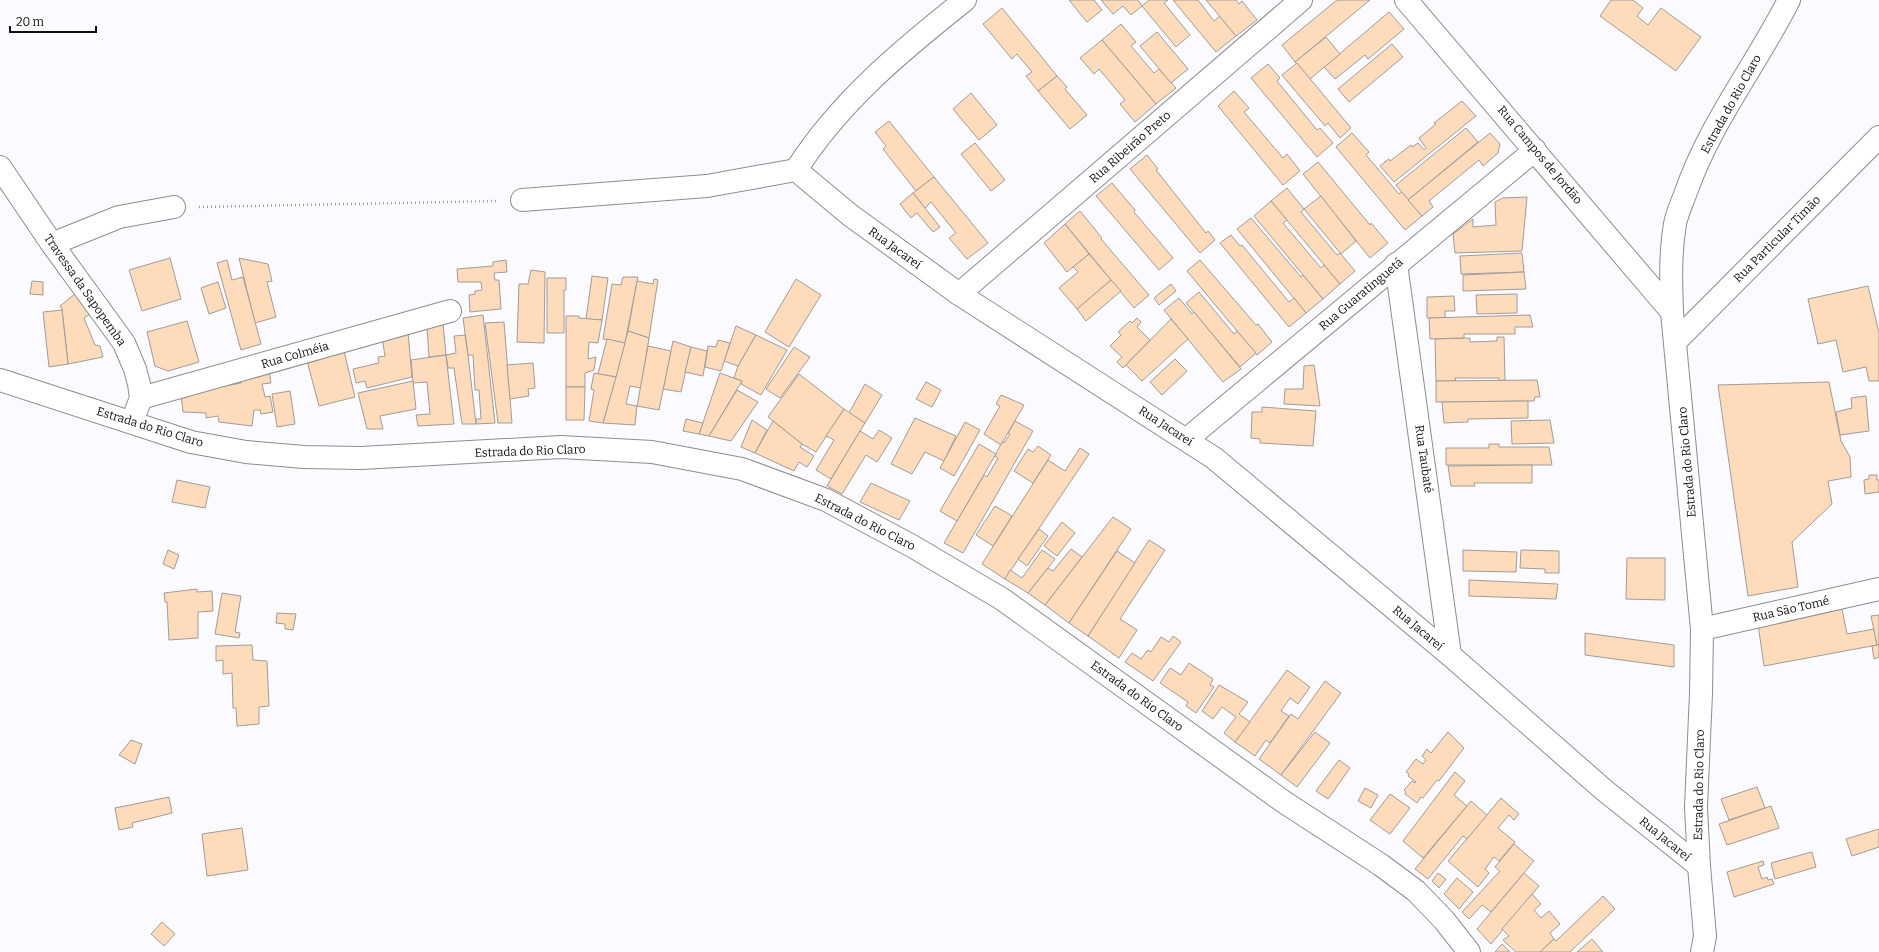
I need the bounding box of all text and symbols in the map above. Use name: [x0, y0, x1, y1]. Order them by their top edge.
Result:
scale bar: [10, 8, 96, 34]
text: 20 m: [16, 15, 45, 29]
street label: Estrada do Rio Claro: [1698, 52, 1764, 156]
street label: Rua Campos de Jordão: [1495, 103, 1585, 207]
street label: Rua Ribeirão Preto: [1087, 108, 1174, 186]
street label: Rua Particular Timão: [1731, 193, 1823, 285]
street label: Rua Jacareí: [866, 224, 925, 272]
street label: Travessa da Sapopemba: [41, 231, 129, 349]
street label: Rua Guaratinguetá: [1316, 255, 1406, 333]
street label: Rua Colméia: [259, 339, 331, 371]
street label: Rua Jacareí: [1136, 403, 1196, 449]
street label: Estrada do Rio Claro: [95, 404, 205, 450]
street label: Estrada do Rio Claro: [1675, 406, 1699, 518]
street label: Rua Taubaté: [1412, 424, 1436, 494]
street label: Estrada do Rio Claro: [474, 442, 586, 460]
street label: Estrada do Rio Claro: [812, 491, 918, 553]
street label: Rua São Tomé: [1751, 593, 1831, 625]
street label: Rua Jacareí: [1390, 603, 1447, 654]
street label: Estrada do Rio Claro: [1088, 658, 1186, 734]
street label: Estrada do Rio Claro: [1691, 729, 1707, 841]
street label: Rua Jacareí: [1636, 814, 1694, 864]

